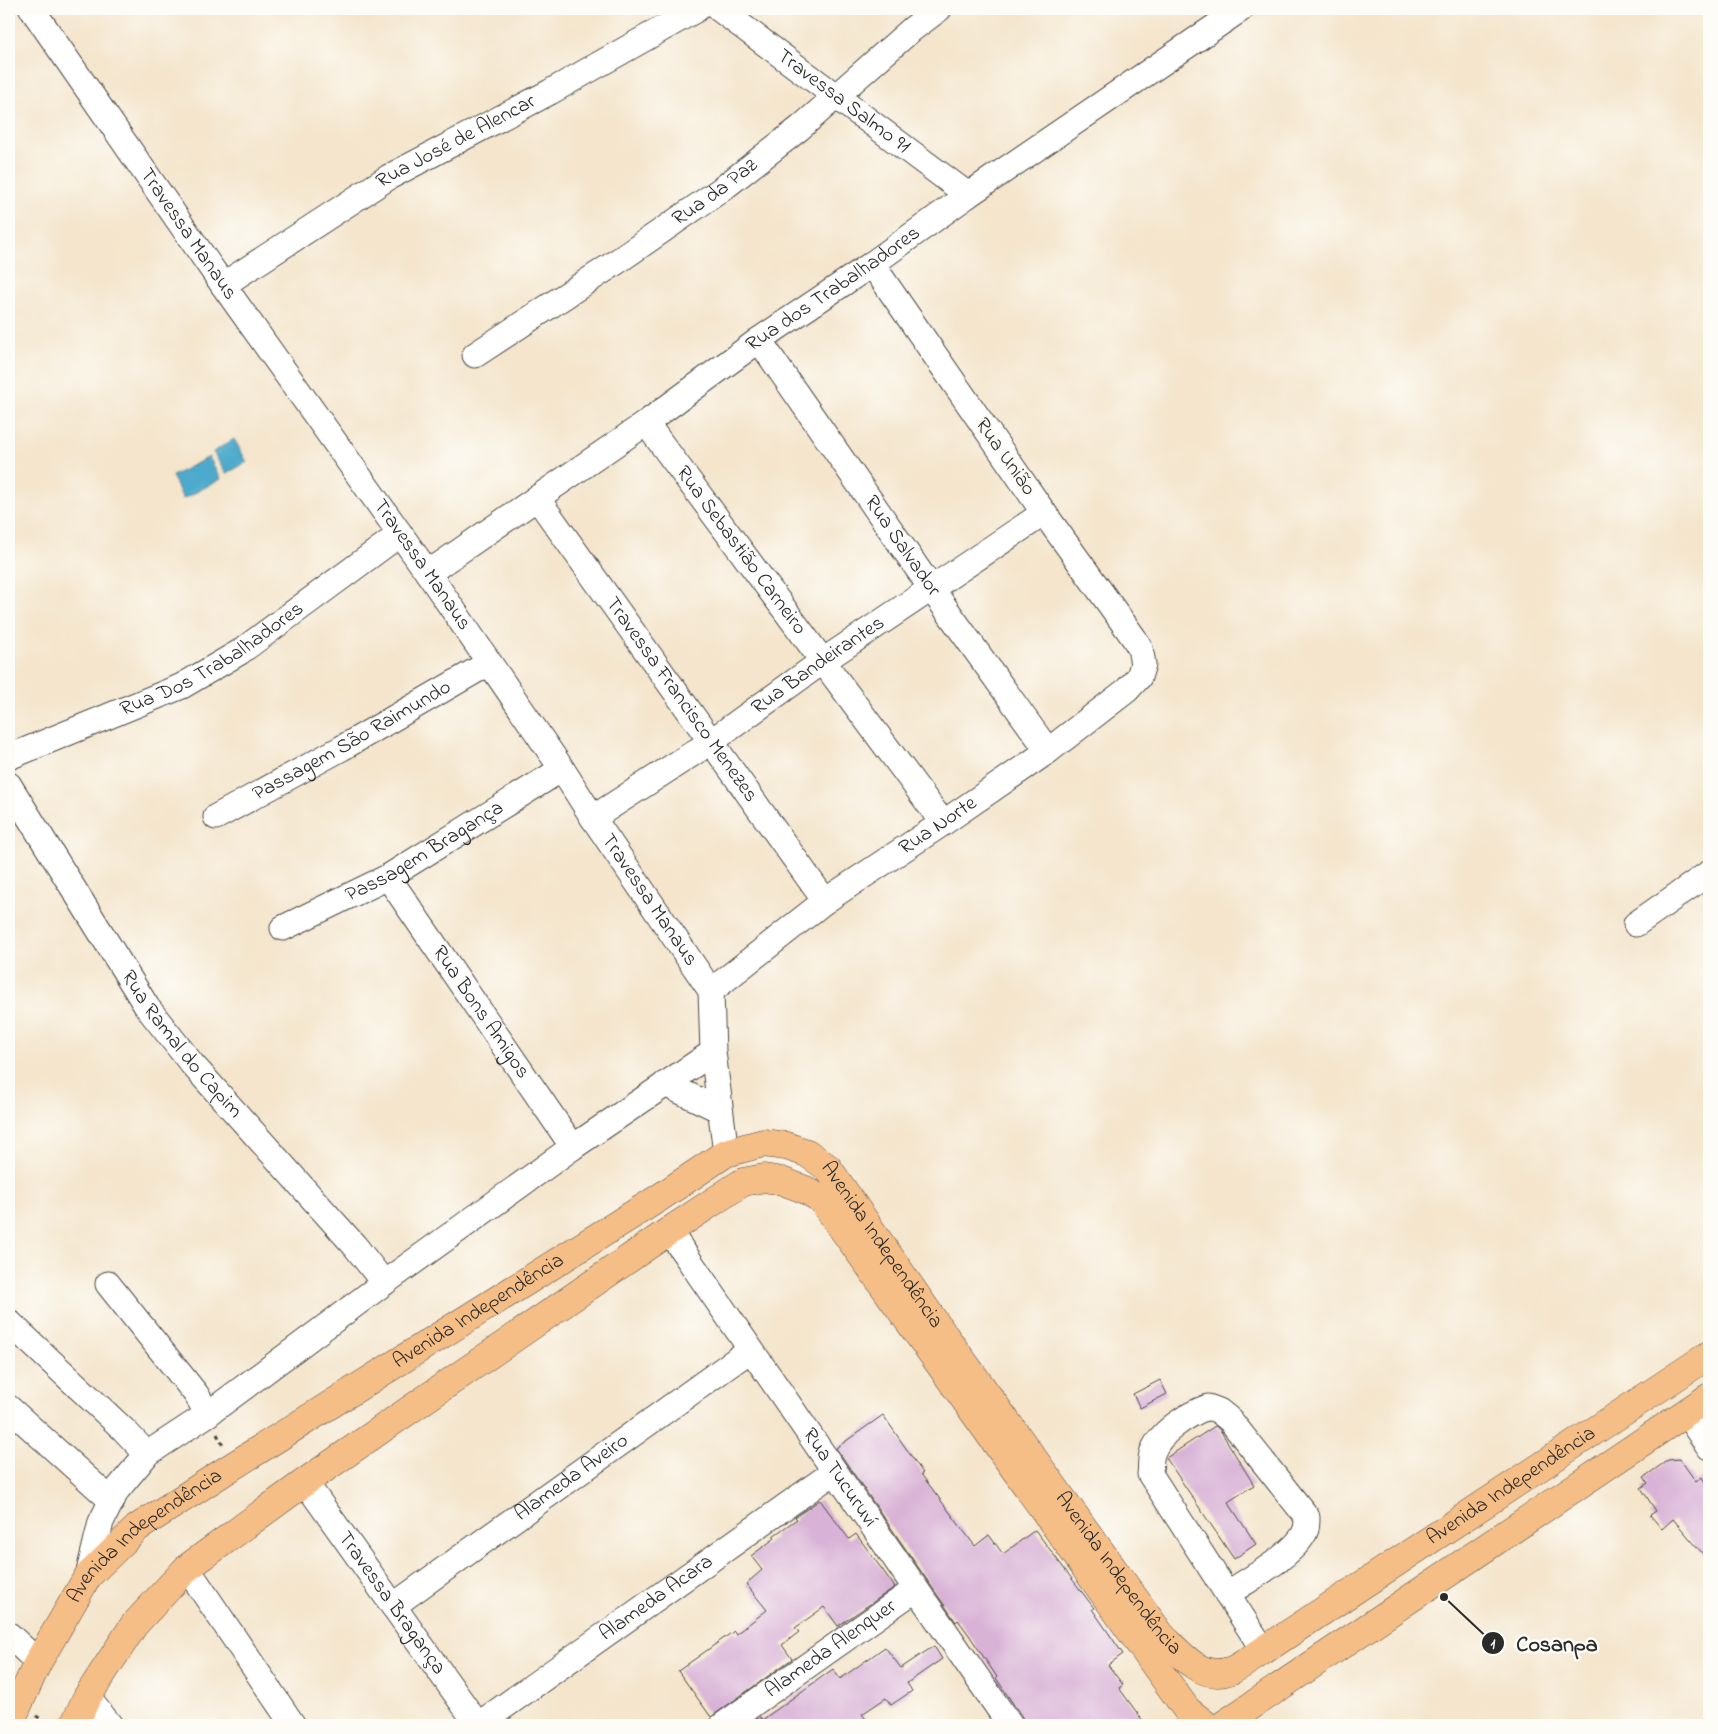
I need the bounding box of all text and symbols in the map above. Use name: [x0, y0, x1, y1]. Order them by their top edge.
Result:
street label: Travessa Salmo 91: [770, 42, 916, 162]
street label: Rua José de Alencar: [370, 87, 542, 196]
street label: Rua da Paz: [666, 151, 765, 234]
street label: Travessa Manaus: [132, 162, 244, 306]
street label: Rua dos Trabalhadores: [740, 219, 927, 360]
street label: Rua União: [967, 412, 1043, 502]
street label: Rua Sebastião Carneiro: [668, 460, 814, 642]
street label: Rua Salvador: [856, 490, 948, 603]
street label: Travessa Manaus: [365, 493, 478, 637]
street label: Travessa Francisco Menezes: [597, 591, 765, 809]
street label: Rua Dos Trabalhadores: [116, 595, 310, 725]
street label: Rua Bandeirantes: [745, 609, 891, 723]
street label: Passagem São Raimundo: [247, 673, 457, 809]
street label: Rua Norte: [893, 789, 984, 863]
street label: Passagem Bragança: [341, 794, 510, 910]
street label: Travessa Manaus: [593, 828, 705, 972]
street label: Rua Bons Amigos: [424, 940, 537, 1085]
street label: Rua Ramal do Capim: [113, 965, 249, 1125]
street label: Avenida Independência: [813, 1155, 950, 1335]
street label: Avenida Independência: [387, 1246, 570, 1377]
street label: Avenida Independência: [1421, 1419, 1602, 1553]
street label: Rua Tucuruví: [795, 1422, 884, 1534]
street label: Alameda Aveiro: [508, 1426, 635, 1529]
street label: Avenida Independência: [60, 1461, 228, 1609]
street label: Avenida Independência: [1047, 1486, 1189, 1663]
street label: Travessa Bragança: [330, 1525, 453, 1681]
street label: Alameda Acara: [593, 1547, 720, 1649]
street label: Alameda Alenquer: [759, 1592, 903, 1706]
callout: Cosanpa: [1481, 1625, 1607, 1662]
text: Cosanpa: [1516, 1630, 1598, 1662]
text: 1: [1491, 1633, 1496, 1655]

